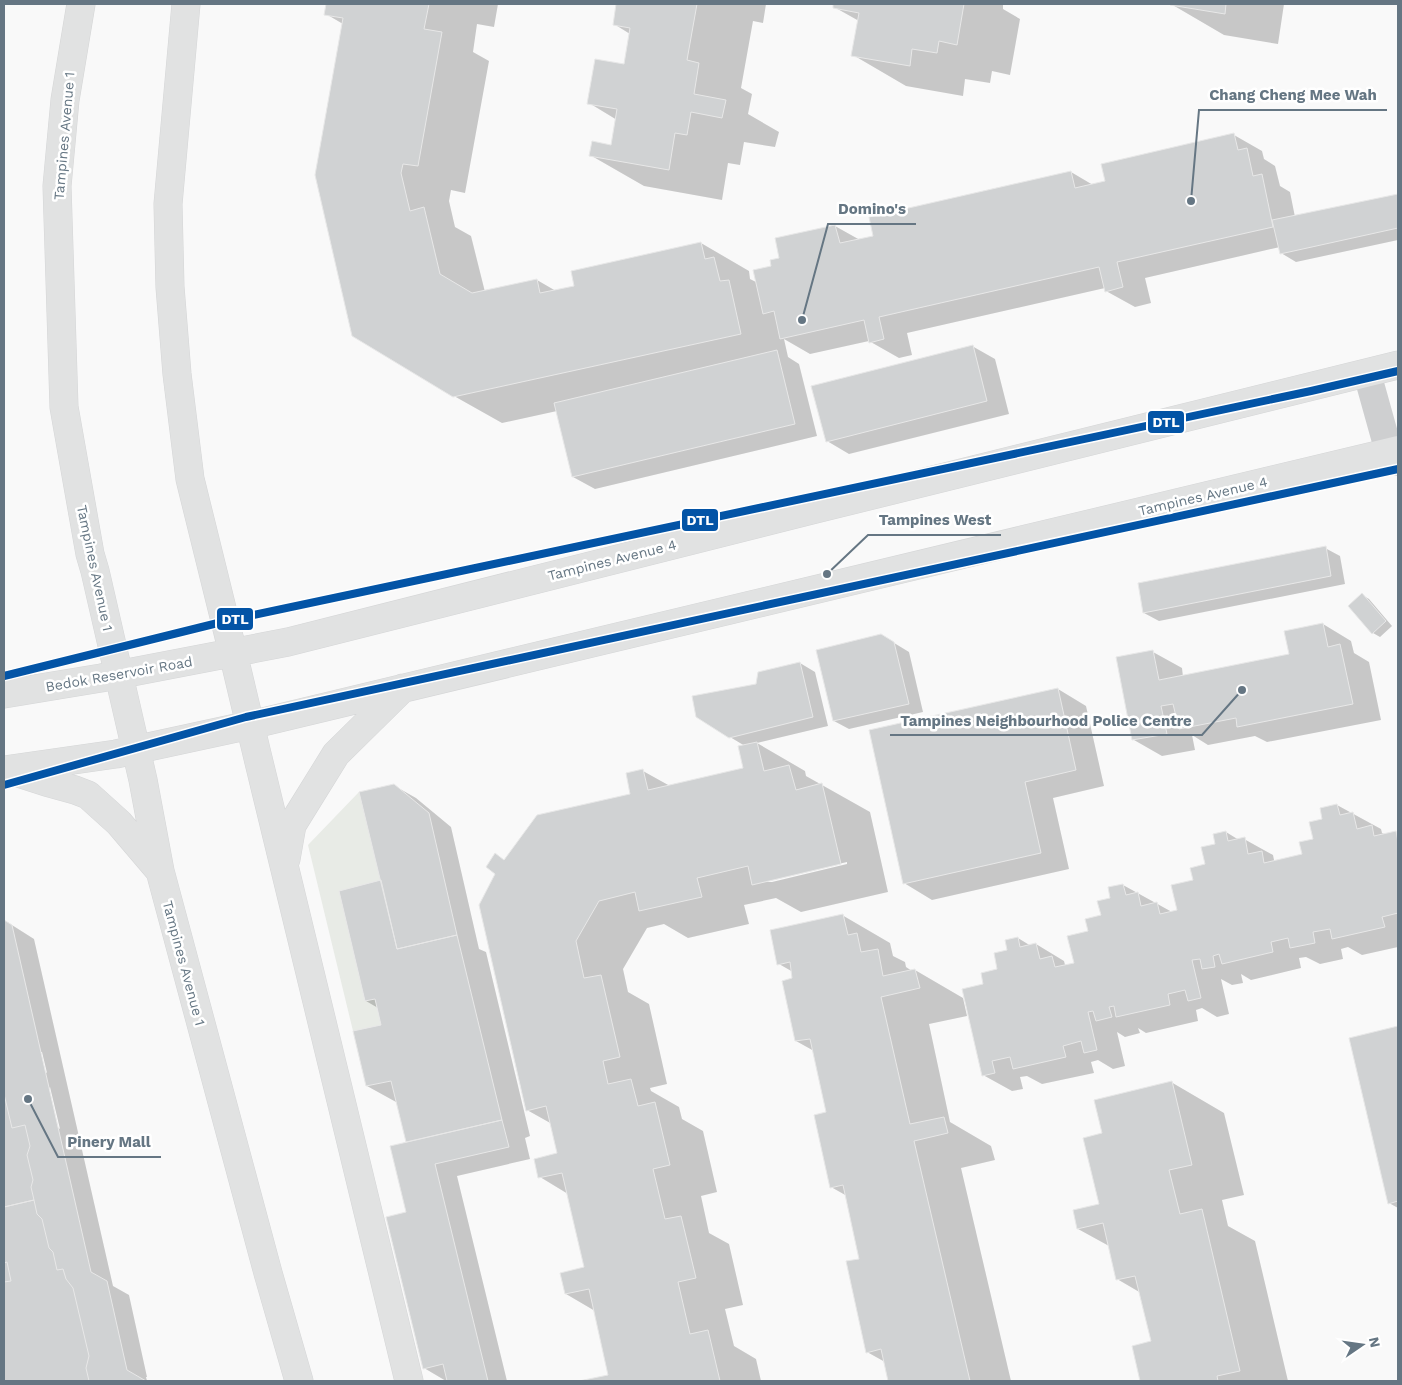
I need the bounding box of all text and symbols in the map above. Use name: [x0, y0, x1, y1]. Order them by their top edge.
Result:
street label: Tampines Avenue 1: [50, 71, 78, 201]
callout: Chang Cheng Mee Wah: [1199, 80, 1387, 110]
text: Chang Cheng Mee Wah: [1209, 86, 1377, 104]
callout: Domino's: [828, 194, 916, 224]
text: Domino's: [838, 200, 906, 218]
line badge: DTL: [1147, 410, 1185, 434]
text: DTL: [1152, 414, 1180, 430]
street label: Tampines Avenue 4: [1137, 473, 1269, 519]
street label: Tampines Avenue 1: [74, 503, 116, 633]
callout: Tampines West: [868, 505, 1001, 535]
line badge: DTL: [681, 508, 719, 532]
text: Tampines West: [879, 511, 992, 529]
text: DTL: [686, 512, 714, 528]
street label: Tampines Avenue 4: [546, 536, 678, 584]
line badge: DTL: [216, 607, 254, 631]
text: DTL: [221, 611, 249, 627]
street label: Bedok Reservoir Road: [44, 653, 194, 695]
callout: Tampines Neighbourhood Police Centre: [890, 705, 1202, 735]
text: Tampines Neighbourhood Police Centre: [900, 712, 1192, 730]
street label: Tampines Avenue 1: [160, 899, 208, 1027]
callout: Pinery Mall: [58, 1127, 161, 1157]
text: Pinery Mall: [67, 1133, 151, 1151]
north arrow: [1337, 1320, 1387, 1370]
text: N: [1366, 1335, 1384, 1349]

